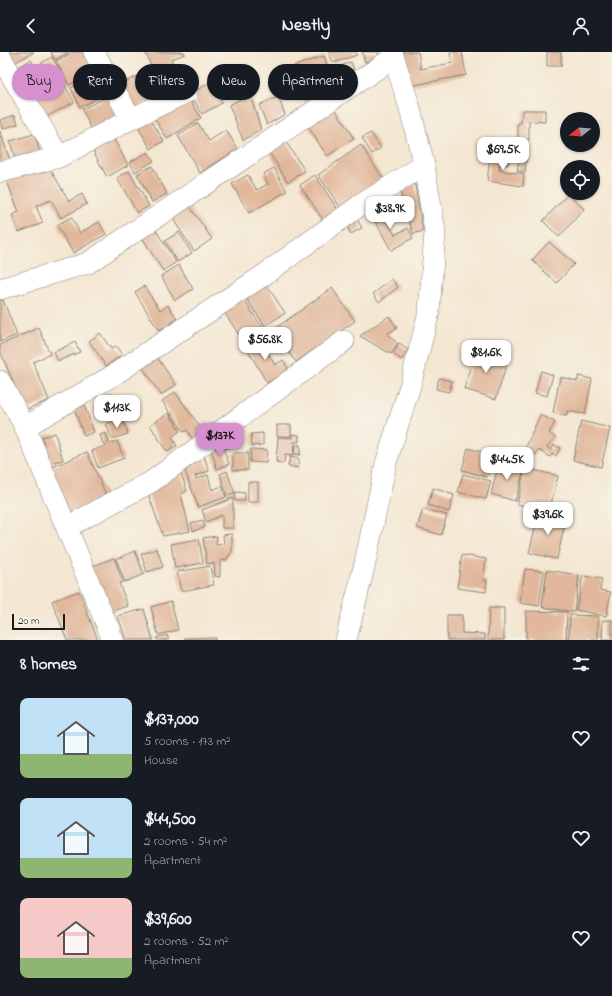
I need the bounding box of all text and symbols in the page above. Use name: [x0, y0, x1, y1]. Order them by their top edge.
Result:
text: Nestly: [282, 13, 330, 39]
icon: back: [20, 15, 42, 37]
icon: person: [570, 15, 592, 37]
chip: Buy: [12, 64, 65, 100]
chip: Rent: [73, 64, 127, 100]
chip: Filters: [135, 64, 199, 100]
chip: New: [207, 64, 260, 100]
chip: Apartment: [268, 64, 358, 100]
north arrow: [560, 112, 600, 152]
map controls: [560, 112, 600, 200]
pin: $69.5K: [470, 137, 536, 171]
text: $69.5K: [486, 140, 520, 159]
button: locate: [560, 160, 600, 200]
pin: $38.9K: [357, 196, 423, 230]
text: $38.9K: [375, 199, 405, 218]
pin: $56.8K: [232, 327, 298, 361]
text: $56.8K: [248, 330, 282, 349]
pin: $81.6K: [453, 340, 519, 374]
text: $81.6K: [470, 343, 502, 362]
pin: $113K: [89, 395, 145, 429]
text: $113K: [103, 398, 131, 417]
pin: $137K: [192, 423, 248, 457]
text: $137K: [205, 426, 235, 445]
pin: $44.5K: [474, 447, 540, 481]
text: $44.5K: [490, 450, 524, 469]
pin: $39.6K: [515, 502, 581, 536]
text: $39.6K: [532, 505, 564, 524]
scale bar: [12, 612, 65, 631]
text: 20 m: [18, 613, 40, 629]
text: 8 homes: [20, 652, 77, 677]
icon: filters: [570, 653, 592, 675]
text: $137,000: [144, 707, 199, 732]
icon: home: [52, 714, 100, 762]
icon: heart: [570, 727, 592, 749]
text: 5 rooms · 173 m²: [144, 732, 230, 751]
text: House: [144, 751, 178, 770]
text: $44,500: [144, 807, 196, 832]
icon: home: [52, 814, 100, 862]
icon: heart: [570, 827, 592, 849]
text: 2 rooms · 54 m²: [144, 832, 227, 851]
text: Apartment: [144, 851, 201, 870]
text: $39,600: [144, 907, 192, 932]
icon: home: [52, 914, 100, 962]
icon: heart: [570, 927, 592, 949]
text: 2 rooms · 52 m²: [144, 932, 228, 951]
text: Apartment: [144, 951, 201, 970]

